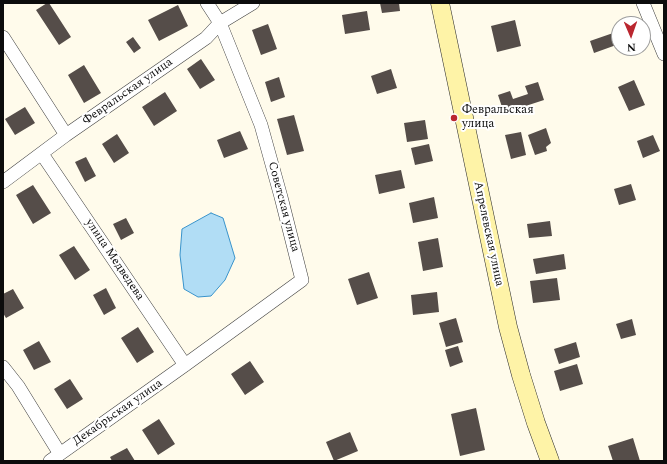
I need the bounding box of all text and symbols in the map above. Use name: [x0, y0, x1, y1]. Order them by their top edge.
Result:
north arrow: [611, 16, 651, 56]
text: N: [627, 39, 636, 56]
street label: Февральская улица: [80, 55, 176, 129]
place label: Февральская улица: [462, 104, 534, 132]
marker: Февральская улица: [449, 113, 459, 123]
street label: Советская улица: [264, 160, 302, 254]
street label: Апрелевская улица: [470, 180, 506, 288]
street label: улица Медведева: [81, 216, 147, 304]
street label: Декабрьская улица: [70, 377, 166, 449]

